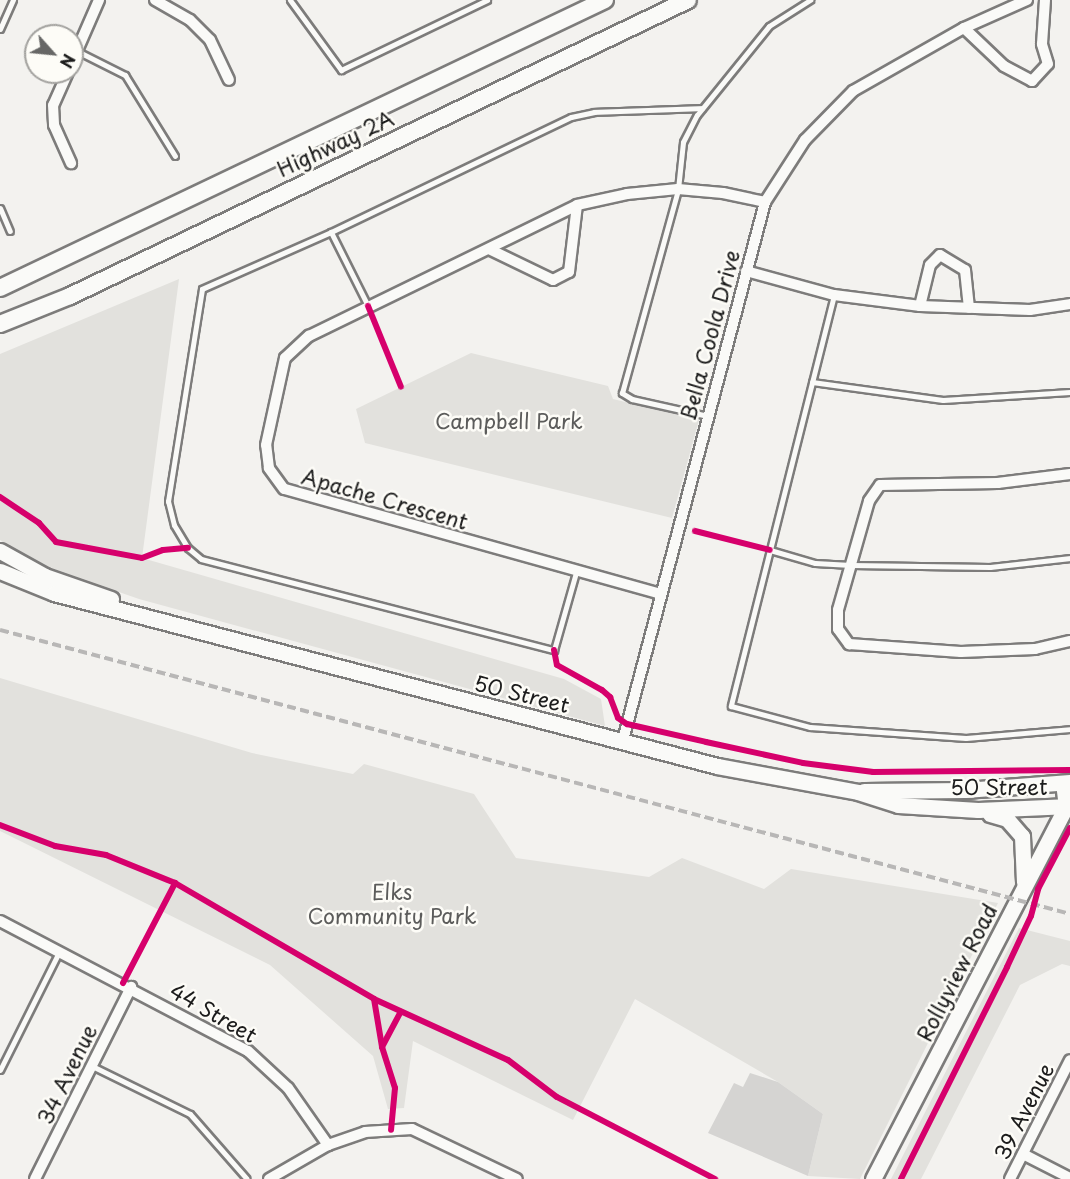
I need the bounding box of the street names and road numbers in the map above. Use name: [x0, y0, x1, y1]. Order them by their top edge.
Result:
street label: Highway 2A: [273, 105, 397, 181]
street label: Bella Coola Drive: [674, 247, 744, 423]
street label: Apache Crescent: [299, 462, 471, 534]
street label: 50 Street: [471, 669, 573, 717]
street label: 50 Street: [950, 773, 1048, 799]
street label: Rollyview Road: [911, 899, 1001, 1045]
street label: 44 Street: [166, 977, 262, 1047]
street label: 34 Avenue: [31, 1021, 101, 1127]
street label: 39 Avenue: [988, 1059, 1058, 1163]

